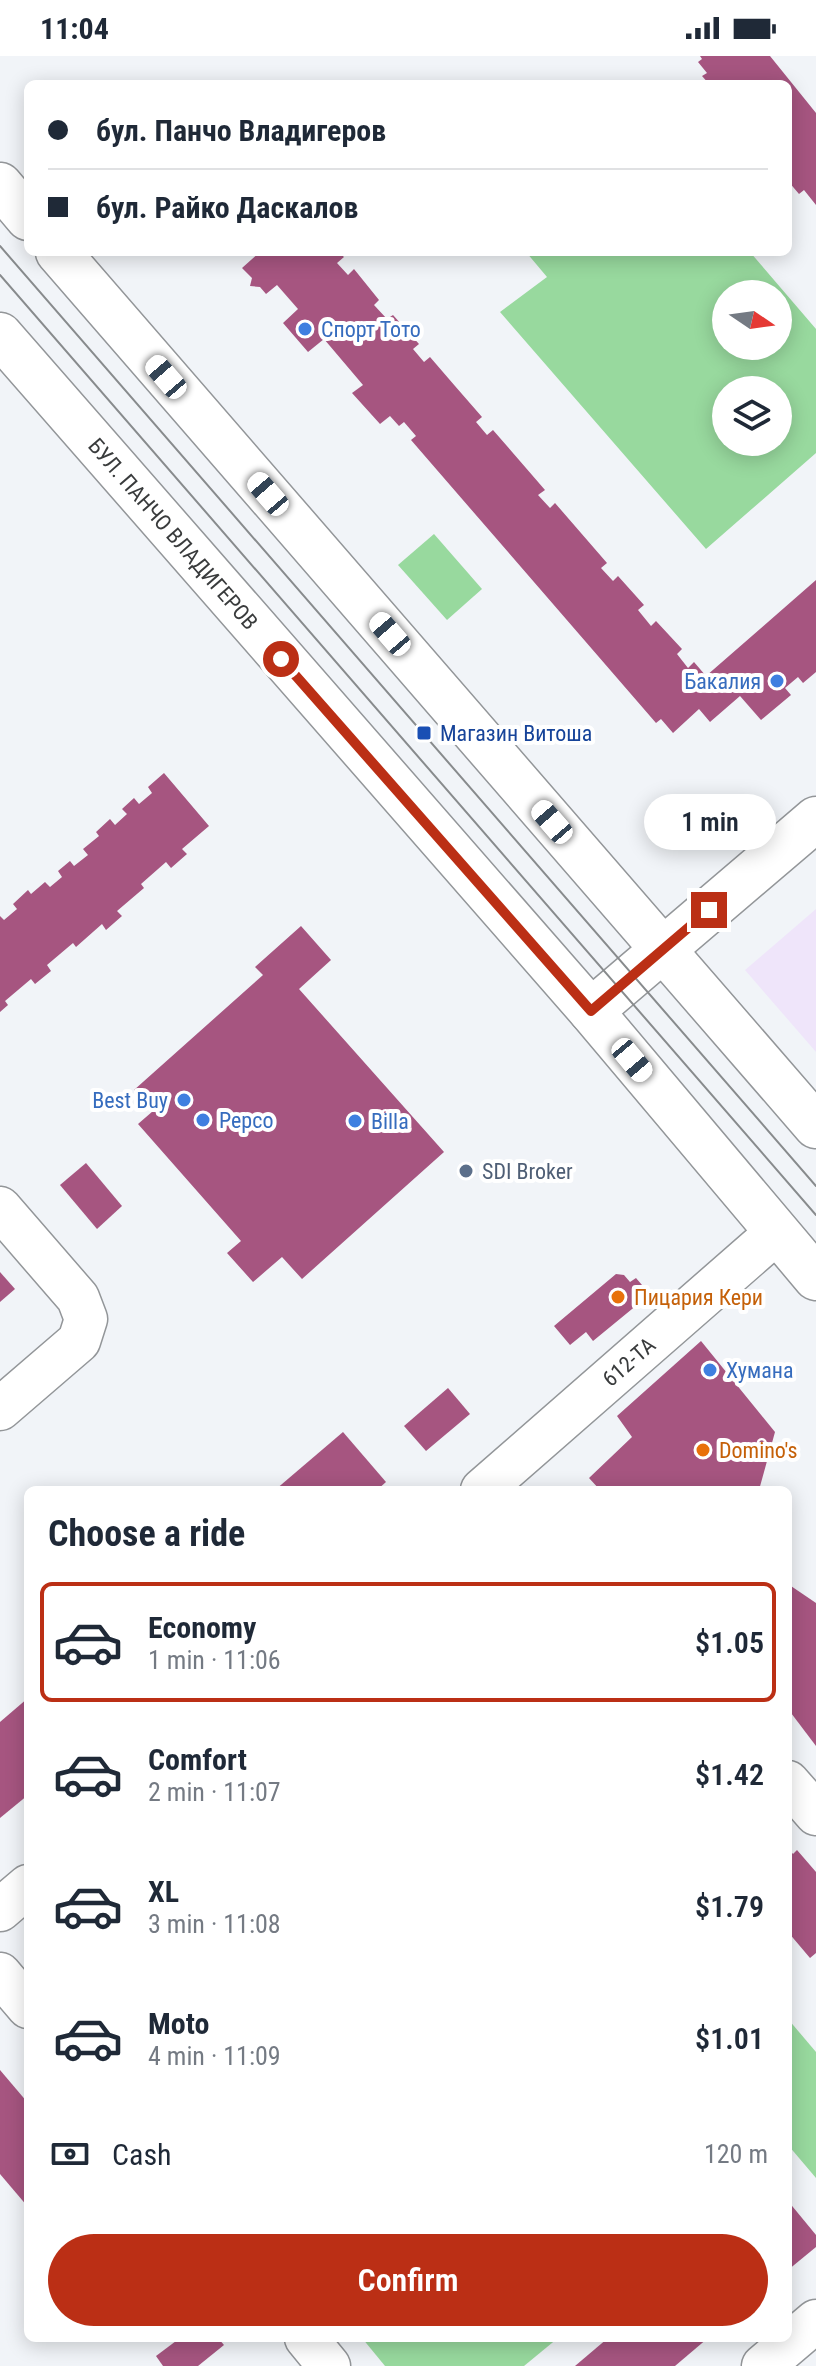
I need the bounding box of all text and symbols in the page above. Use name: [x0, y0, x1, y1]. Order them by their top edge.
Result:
text: 11:04: [40, 11, 109, 46]
text: бул. Панчо Владигеров: [96, 113, 386, 148]
text: бул. Райко Даскалов: [96, 190, 358, 225]
north arrow: [712, 280, 792, 360]
map controls: [712, 280, 792, 456]
place label: Спорт Тото: [321, 317, 421, 342]
marker: Спорт Тото: [296, 320, 314, 338]
car: [141, 351, 191, 403]
button: layers: [712, 376, 792, 456]
street label: БУЛ. ПАНЧО ВЛАДИГЕРОВ: [83, 433, 263, 635]
car: [243, 468, 293, 520]
car: [365, 608, 415, 660]
route start: [263, 641, 299, 677]
place label: Бакалия: [684, 669, 761, 694]
marker: Бакалия: [768, 672, 786, 690]
place label: Магазин Витоша: [440, 721, 592, 746]
marker: Магазин Витоша: [415, 724, 433, 742]
callout: 1 min: [643, 794, 775, 850]
car: [527, 796, 577, 848]
text: 1 min: [681, 807, 739, 837]
route end: [691, 892, 727, 928]
car: [607, 1034, 657, 1086]
place label: Best Buy: [92, 1088, 168, 1113]
marker: Best Buy: [175, 1091, 193, 1109]
place label: Pepco: [219, 1108, 273, 1133]
place label: Billa: [371, 1109, 409, 1134]
marker: Pepco: [194, 1111, 212, 1129]
marker: Billa: [346, 1112, 364, 1130]
place label: SDI Broker: [482, 1159, 573, 1184]
marker: SDI Broker: [457, 1162, 475, 1180]
place label: Пицария Кери: [634, 1285, 763, 1310]
marker: Пицария Кери: [609, 1288, 627, 1306]
street label: 612-ТА: [598, 1332, 661, 1392]
place label: Хумана: [726, 1358, 793, 1383]
marker: Хумана: [701, 1361, 719, 1379]
place label: Domino's: [719, 1438, 797, 1463]
marker: Domino's: [694, 1441, 712, 1459]
text: Choose a ride: [48, 1513, 245, 1555]
icon: car: [52, 1606, 124, 1678]
text: Economy: [148, 1610, 256, 1645]
text: $1.05: [695, 1625, 764, 1660]
text: 1 min · 11:06: [148, 1645, 281, 1675]
icon: car: [52, 1738, 124, 1810]
text: Comfort: [148, 1742, 247, 1777]
text: $1.42: [695, 1757, 764, 1792]
text: 2 min · 11:07: [148, 1777, 281, 1807]
icon: car: [52, 1870, 124, 1942]
text: XL: [148, 1874, 179, 1909]
text: $1.79: [695, 1889, 764, 1924]
text: 3 min · 11:08: [148, 1909, 281, 1939]
icon: car: [52, 2002, 124, 2074]
text: Moto: [148, 2006, 209, 2041]
text: $1.01: [695, 2021, 764, 2056]
text: 4 min · 11:09: [148, 2041, 281, 2071]
icon: cash: [48, 2132, 92, 2176]
text: Cash: [112, 2137, 172, 2172]
text: 120 m: [704, 2139, 768, 2169]
button: Confirm: [48, 2234, 768, 2326]

